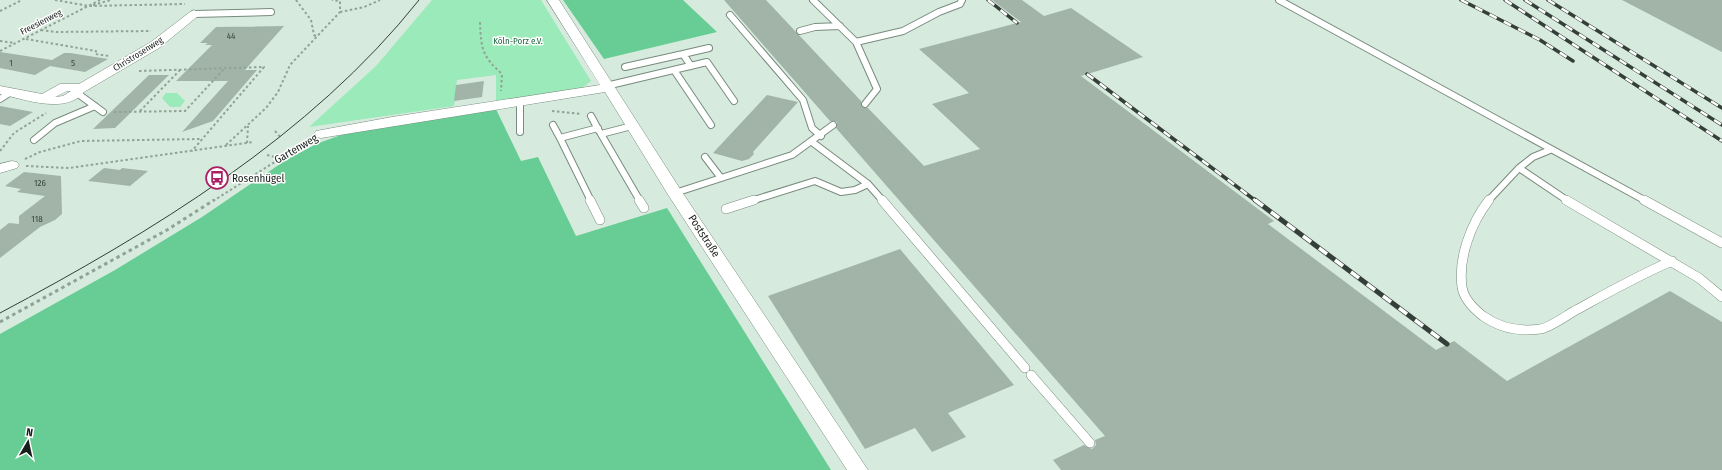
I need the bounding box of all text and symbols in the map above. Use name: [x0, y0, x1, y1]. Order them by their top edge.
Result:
street label: Freesienweg: [19, 7, 64, 37]
house number: 44: [227, 31, 236, 41]
street label: Christrosenweg: [111, 34, 165, 73]
park label: Köln-Porz e.V.: [493, 36, 543, 46]
house number: 1: [9, 58, 13, 68]
house number: 5: [71, 58, 75, 68]
street label: Gartenweg: [272, 131, 321, 167]
bus stop icon: Rosenhügel: [204, 165, 230, 191]
place label: Rosenhügel: [232, 172, 285, 185]
house number: 126: [34, 178, 47, 188]
street label: Poststraße: [685, 212, 723, 260]
house number: 118: [31, 214, 43, 224]
north arrow: [8, 422, 48, 462]
text: N: [25, 426, 34, 440]

